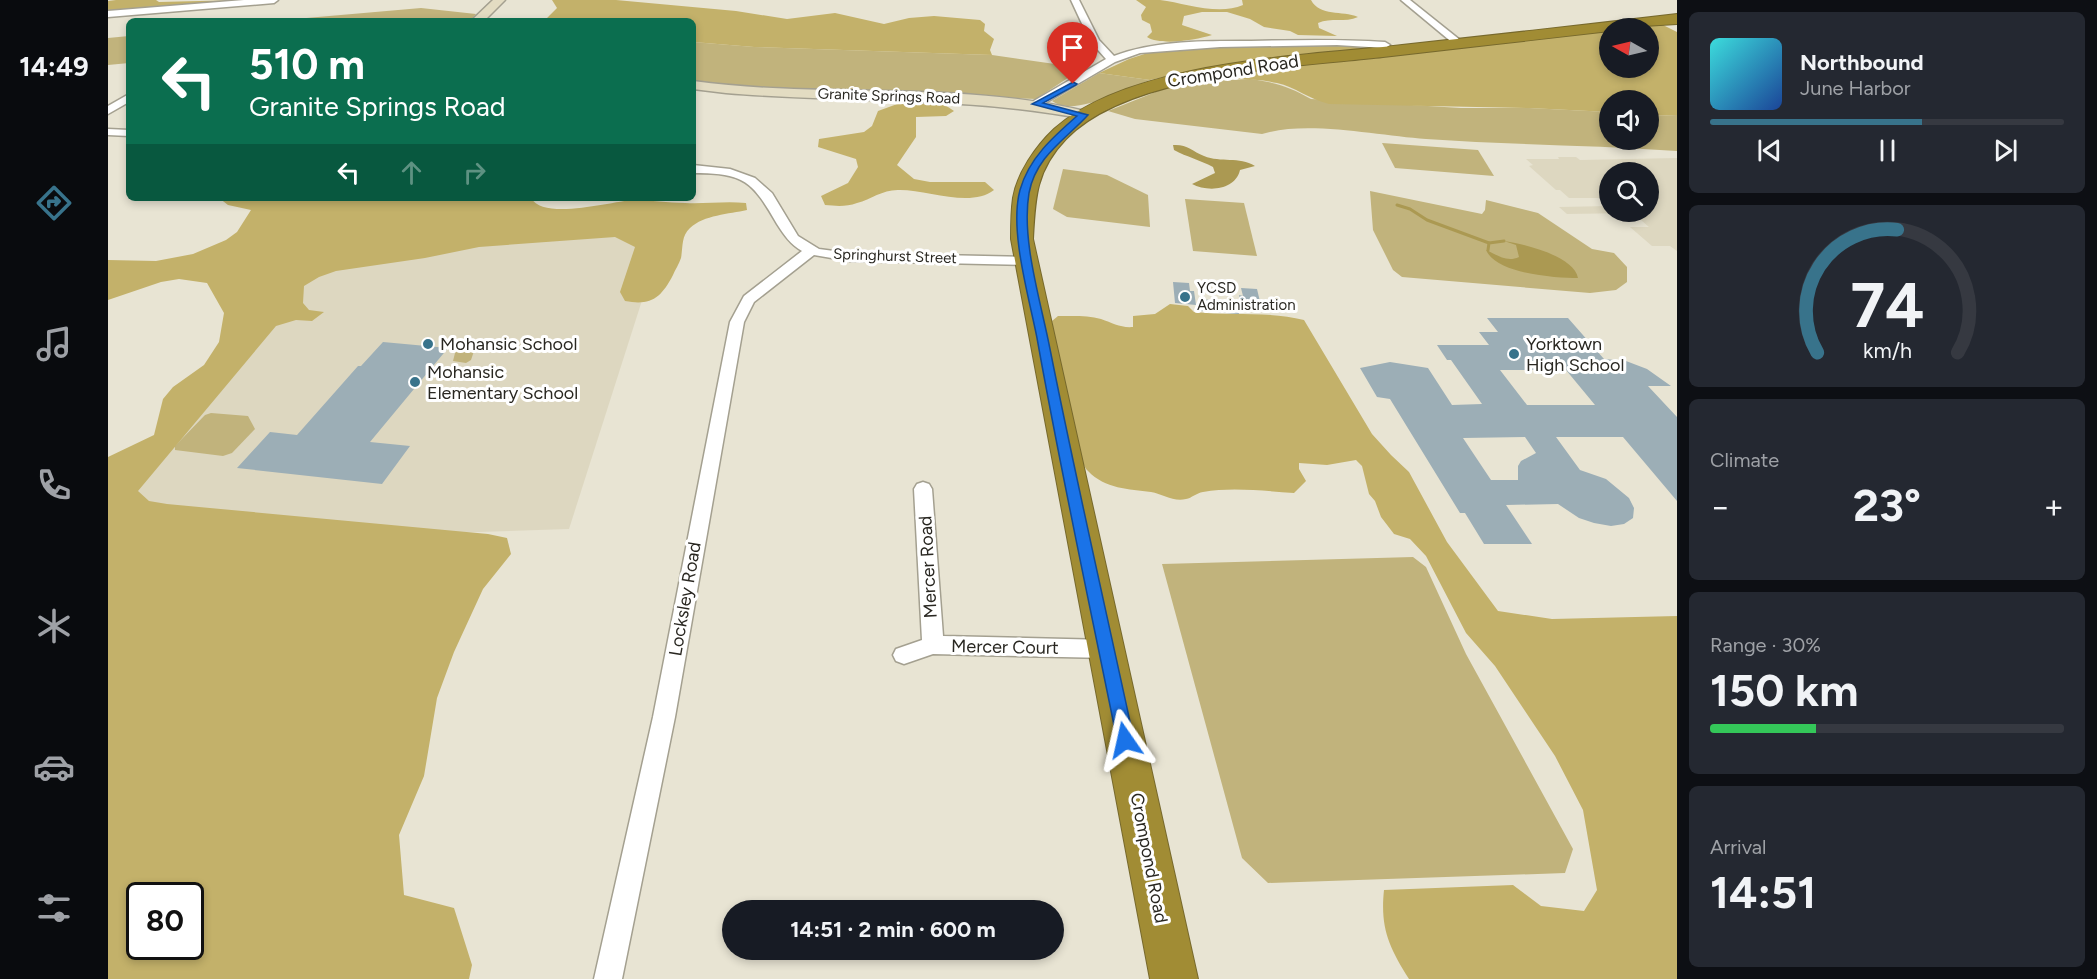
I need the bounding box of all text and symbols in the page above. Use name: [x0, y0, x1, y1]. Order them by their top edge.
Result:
north arrow: [1599, 18, 1659, 78]
map controls: [1599, 18, 1659, 222]
pin: [1047, 22, 1098, 84]
icon: arrive: [1056, 31, 1089, 64]
text: 510 m: [249, 39, 365, 90]
icon: left: [150, 42, 228, 120]
text: Northbound: [1800, 49, 1924, 76]
text: 14:49: [19, 50, 89, 83]
street label: Crompond Road: [1166, 50, 1300, 92]
text: June Harbor: [1800, 76, 1911, 100]
street label: Granite Springs Road: [817, 85, 961, 107]
text: Granite Springs Road: [249, 90, 506, 123]
button: sound: [1599, 90, 1659, 150]
icon: previous: [1753, 134, 1786, 167]
icon: pause: [1871, 134, 1904, 167]
icon: next: [1989, 134, 2022, 167]
icon: left: [332, 156, 365, 189]
icon: ahead: [395, 156, 428, 189]
icon: right: [458, 156, 491, 189]
button: search: [1599, 162, 1659, 222]
icon: directions: [33, 182, 75, 224]
street label: Springhurst Street: [833, 245, 958, 267]
text: 74: [1850, 268, 1924, 343]
place label: YCSD Administration: [1197, 279, 1296, 314]
marker: YCSD Administration: [1178, 290, 1192, 304]
icon: music: [33, 323, 75, 365]
place label: Mohansic School: [440, 333, 577, 355]
place label: Yorktown High School: [1526, 333, 1624, 376]
marker: Mohansic School: [421, 337, 435, 351]
text: km/h: [1863, 339, 1911, 364]
marker: Yorktown High School: [1507, 347, 1521, 361]
place label: Mohansic Elementary School: [427, 361, 578, 404]
marker: Mohansic Elementary School: [408, 375, 422, 389]
text: Climate: [1710, 448, 1779, 472]
icon: phone: [33, 464, 75, 506]
text: 23°: [1853, 478, 1921, 532]
text: −: [1710, 487, 1731, 526]
text: +: [2043, 487, 2064, 526]
street label: Mercer Road: [914, 515, 942, 619]
street label: Locksley Road: [664, 540, 706, 658]
icon: climate: [33, 605, 75, 647]
text: Range · 30%: [1710, 633, 1821, 657]
street label: Mercer Court: [951, 635, 1059, 659]
text: 150 km: [1710, 663, 1858, 717]
position arrow: [1093, 708, 1157, 772]
icon: car: [33, 746, 75, 788]
street label: Crompond Road: [1126, 791, 1172, 925]
text: Arrival: [1710, 835, 1766, 859]
text: 14:51: [1710, 865, 1816, 919]
speed limit sign: 80: [126, 882, 204, 960]
icon: filters: [33, 887, 75, 929]
text: 14:51 · 2 min · 600 m: [790, 916, 996, 943]

